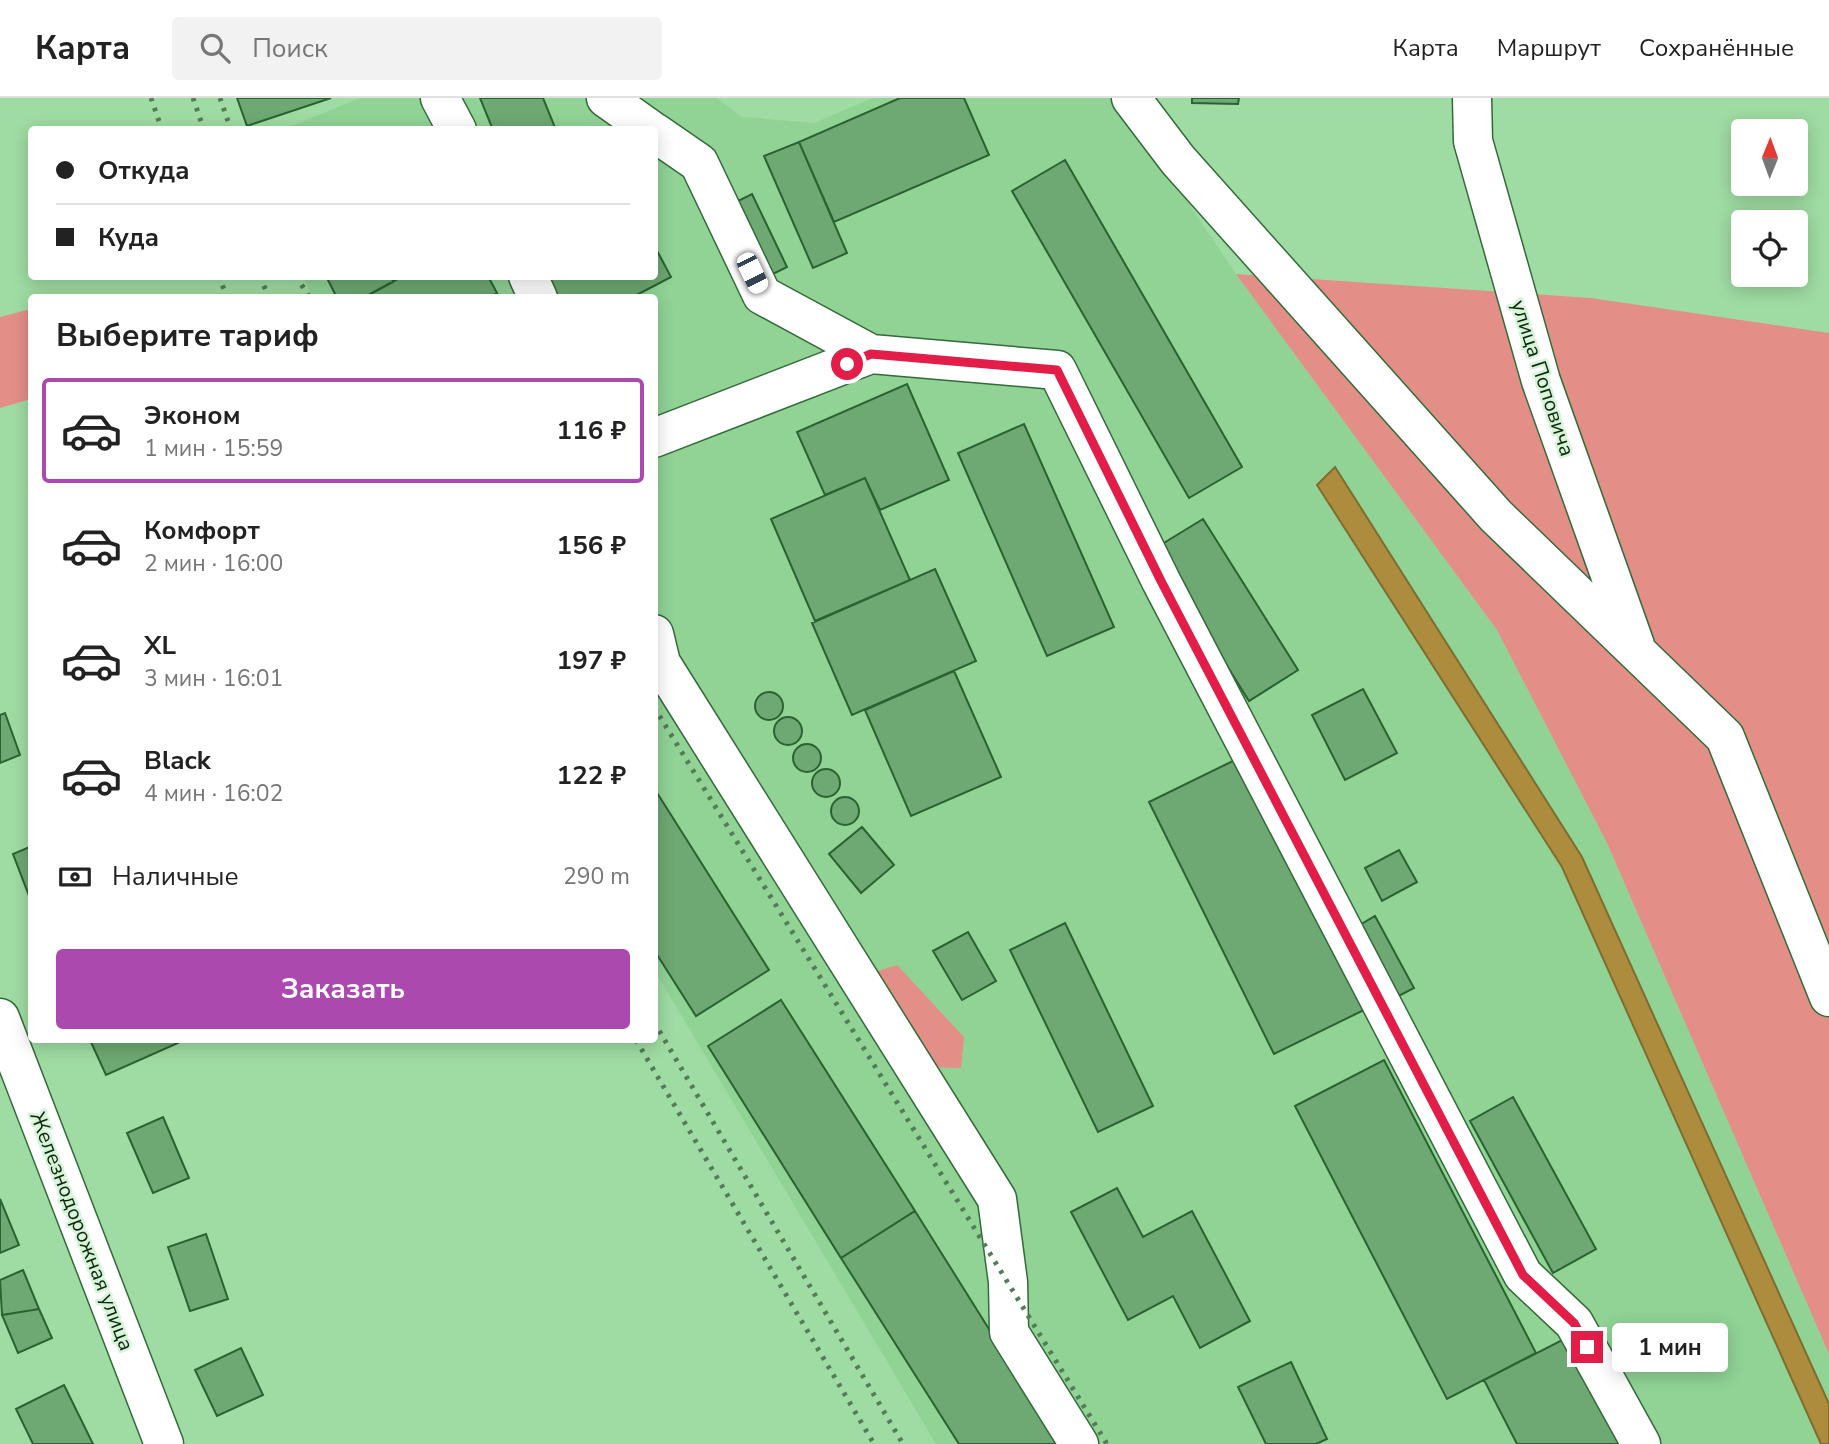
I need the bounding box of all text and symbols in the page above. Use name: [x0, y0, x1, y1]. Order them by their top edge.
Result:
search box: [172, 17, 662, 80]
text: Карта: [35, 26, 130, 71]
icon: search: [196, 29, 234, 67]
text: Поиск: [252, 31, 328, 66]
text: Карта: [1393, 32, 1459, 64]
text: Маршрут: [1497, 32, 1601, 64]
text: Сохранённые: [1639, 32, 1794, 64]
north arrow: [1731, 119, 1808, 196]
map controls: [1731, 119, 1808, 287]
text: Откуда: [98, 153, 190, 188]
button: locate: [1731, 210, 1808, 287]
text: Куда: [98, 220, 159, 255]
car: [734, 250, 771, 296]
street label: улица Поповича: [1505, 296, 1581, 460]
text: Выберите тариф: [56, 314, 319, 357]
route start: [831, 348, 863, 380]
text: Эконом: [144, 398, 241, 433]
icon: car: [60, 399, 123, 462]
text: 116 ₽: [557, 413, 626, 448]
text: 1 мин · 15:59: [144, 433, 283, 464]
text: Комфорт: [144, 513, 260, 548]
icon: car: [60, 514, 123, 577]
text: 156 ₽: [557, 528, 626, 563]
text: 2 мин · 16:00: [144, 548, 283, 579]
text: XL: [144, 628, 176, 663]
icon: car: [60, 629, 123, 692]
text: 197 ₽: [557, 643, 626, 678]
text: 3 мин · 16:01: [144, 663, 283, 694]
text: Black: [144, 743, 211, 778]
icon: car: [60, 744, 123, 807]
text: 122 ₽: [557, 758, 626, 793]
text: 4 мин · 16:02: [144, 778, 283, 809]
icon: cash: [56, 858, 94, 896]
text: Наличные: [112, 859, 239, 894]
text: 290 m: [563, 861, 630, 892]
button: Заказать: [56, 949, 630, 1029]
street label: Железнодорожная улица: [23, 1108, 141, 1354]
callout: 1 мин: [1612, 1322, 1727, 1372]
route end: [1571, 1331, 1603, 1363]
text: 1 мин: [1638, 1332, 1702, 1363]

